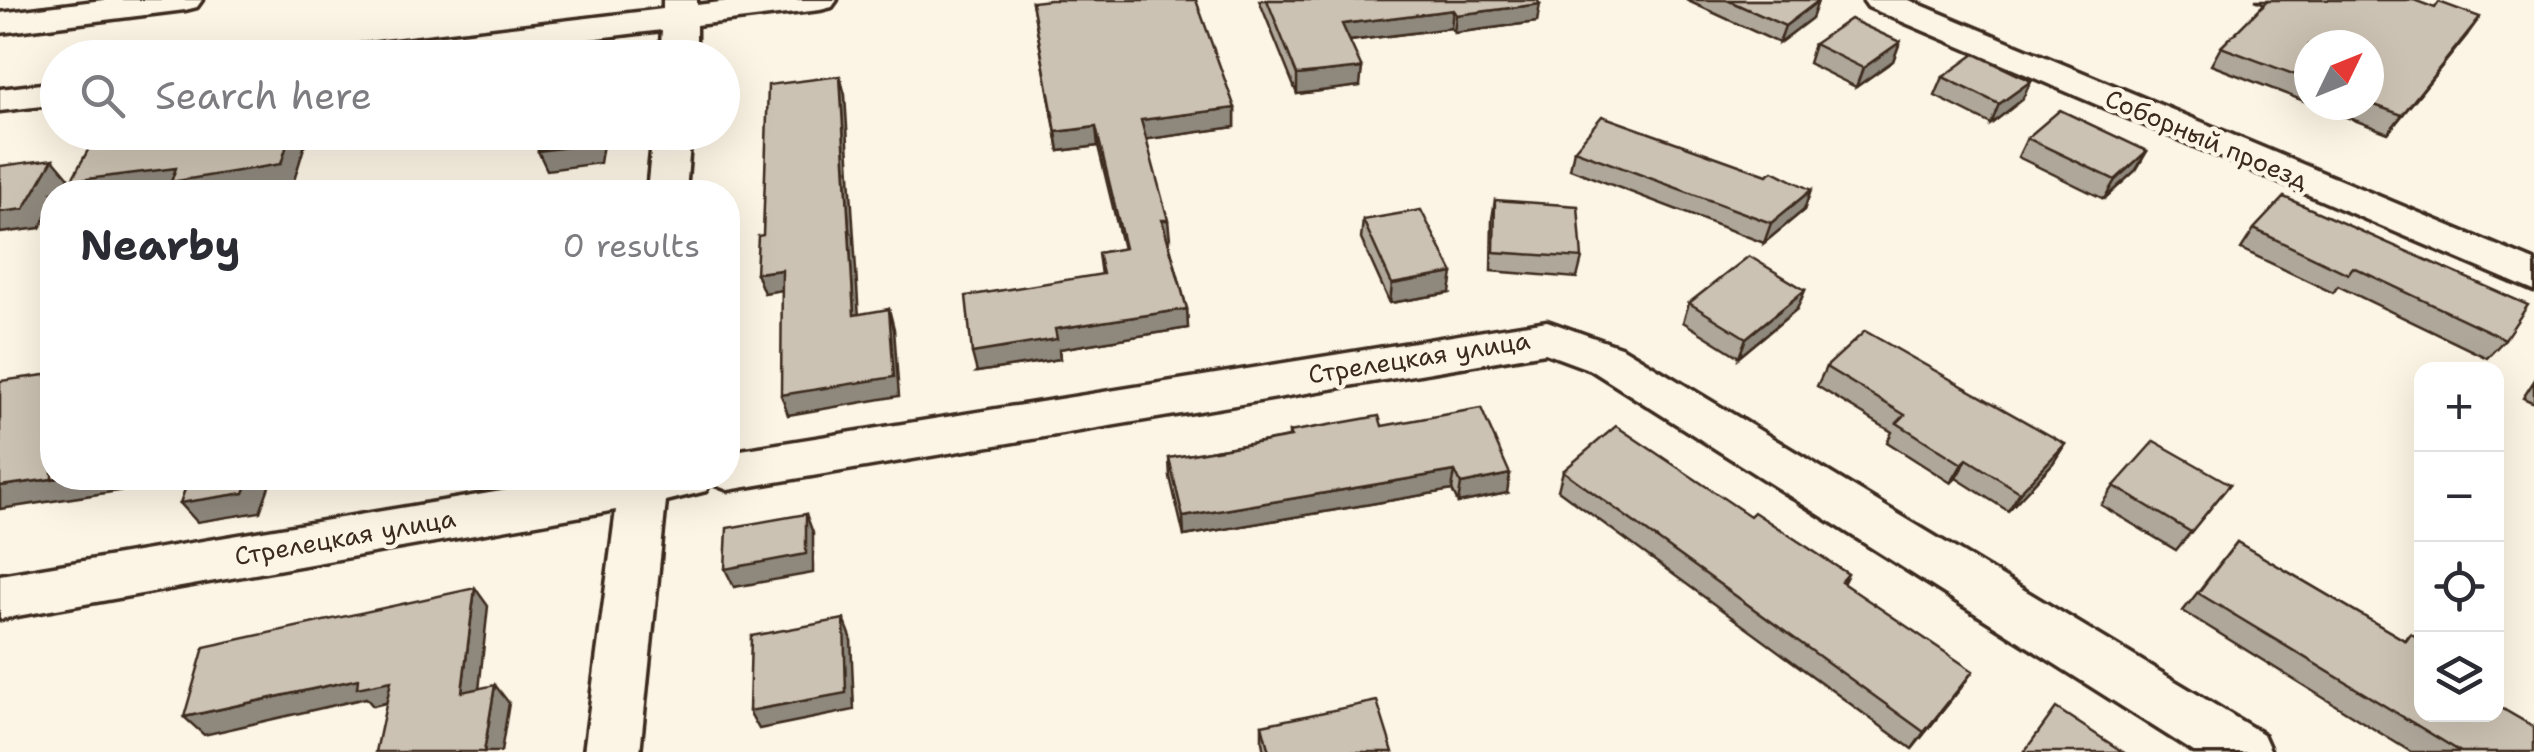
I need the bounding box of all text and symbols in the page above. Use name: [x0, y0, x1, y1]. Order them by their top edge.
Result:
north arrow: [2294, 30, 2384, 120]
search box: [40, 40, 740, 150]
icon: search: [75, 68, 130, 123]
text: Search here: [155, 70, 372, 121]
street label: Соборный проезд: [2100, 81, 2314, 197]
text: Nearby: [80, 217, 240, 273]
text: 0 results: [563, 224, 700, 267]
street label: Стрелецкая улица: [1306, 323, 1533, 391]
map controls: [2414, 362, 2504, 722]
button: +: [2414, 362, 2504, 452]
button: −: [2414, 452, 2504, 542]
street label: Стрелецкая улица: [232, 501, 459, 573]
button: locate: [2414, 542, 2504, 632]
button: layers: [2414, 632, 2504, 722]

